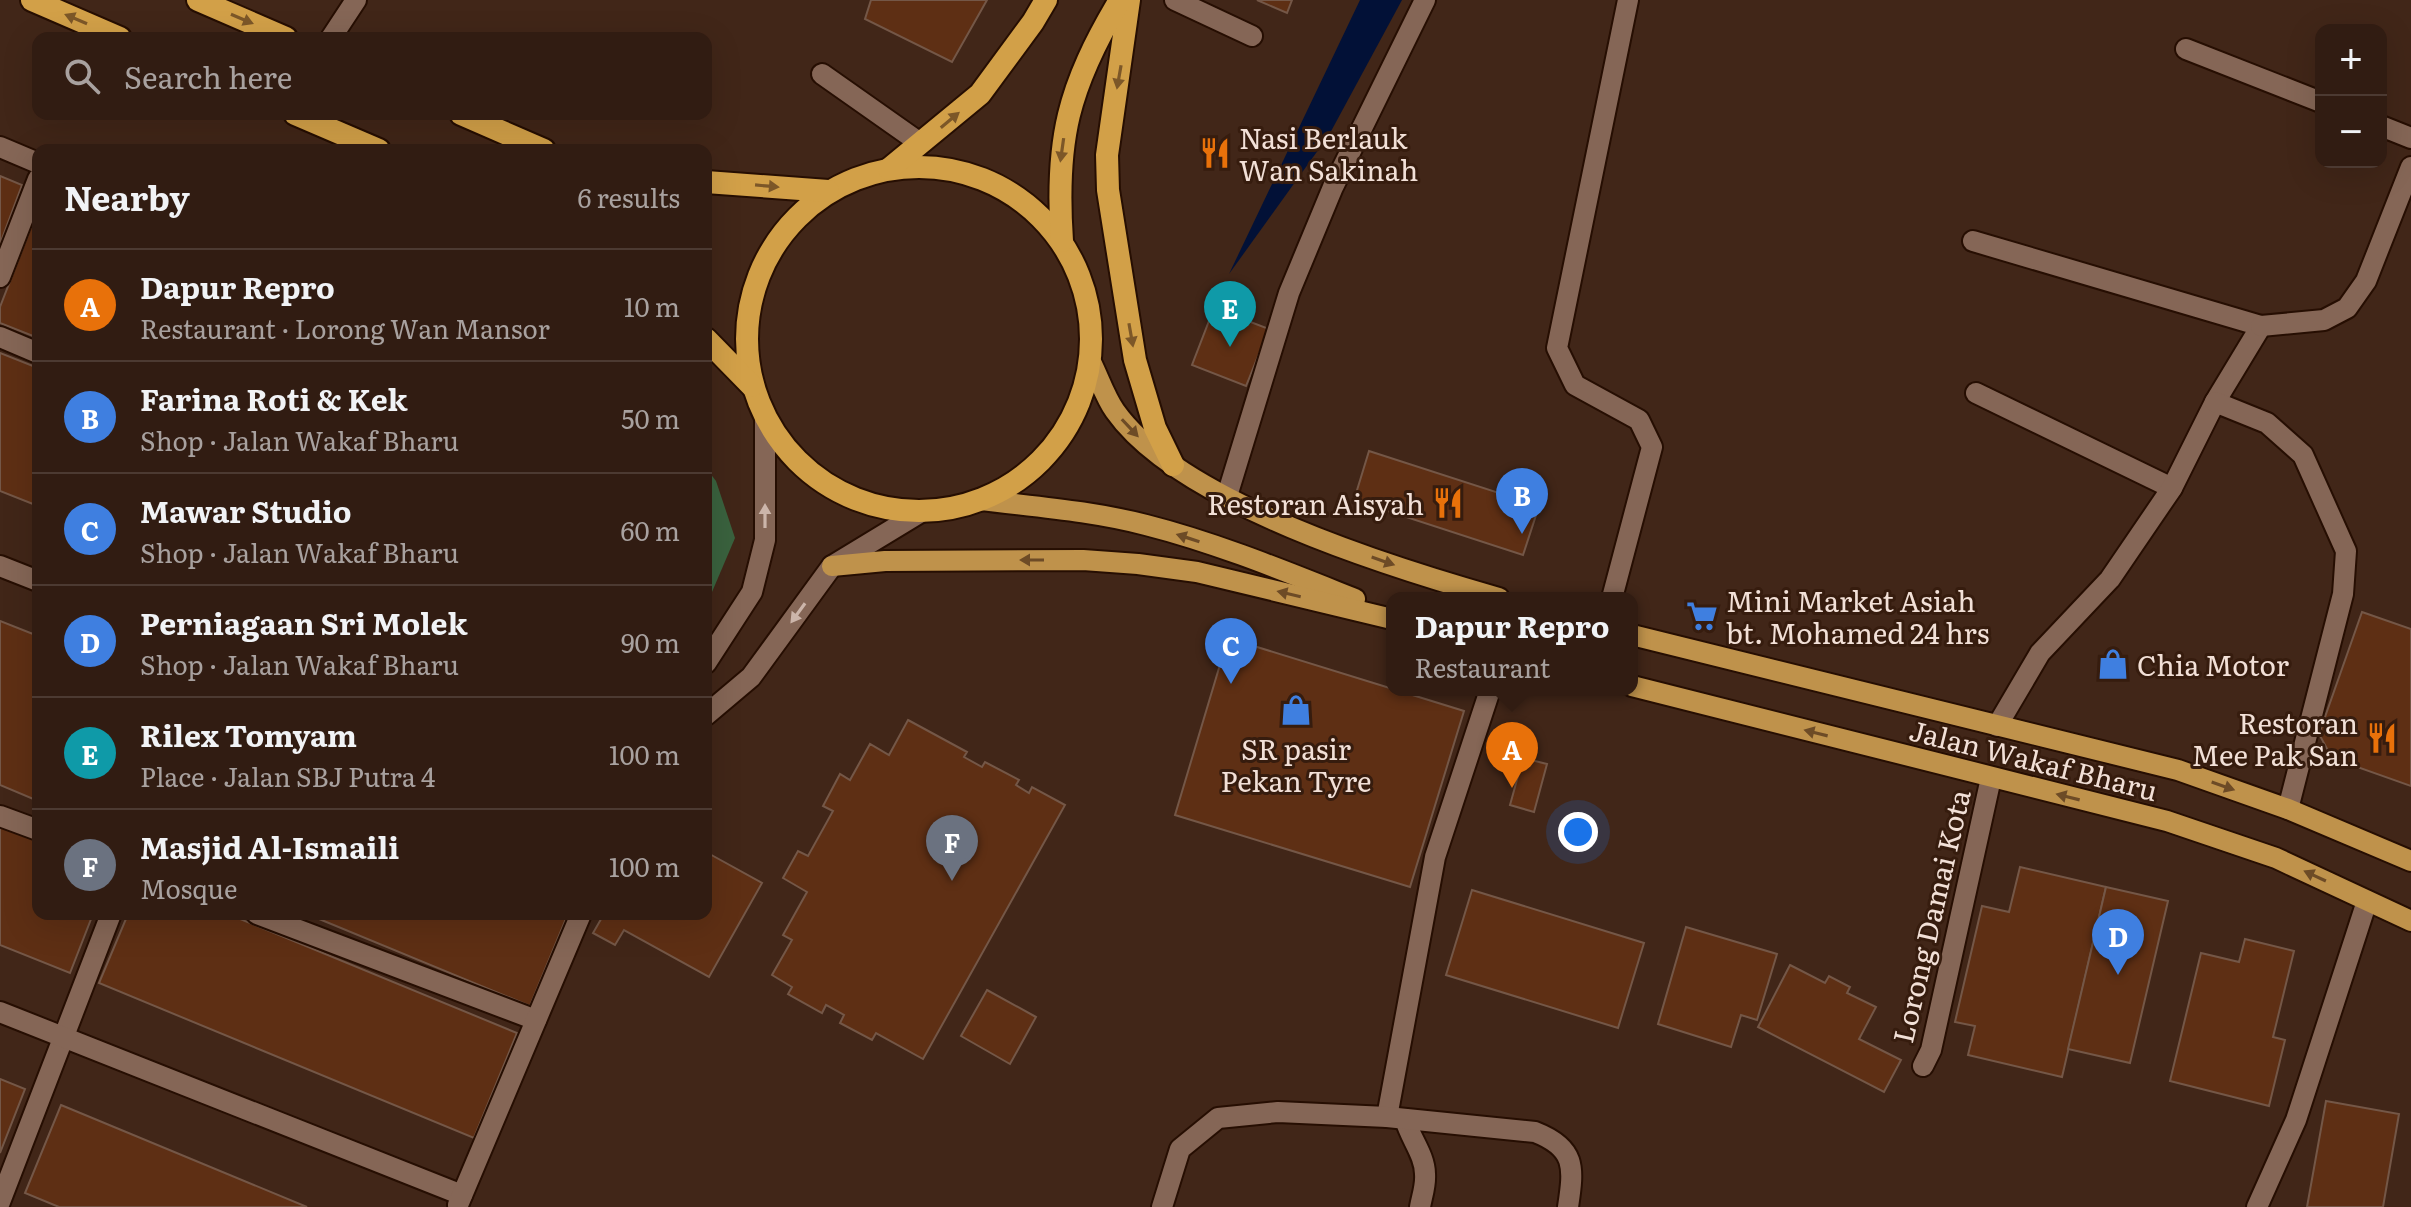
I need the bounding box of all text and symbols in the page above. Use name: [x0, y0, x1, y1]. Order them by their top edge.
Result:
one-way arrow: [64, 12, 88, 26]
one-way arrow: [230, 12, 254, 26]
map controls: [2315, 24, 2387, 168]
button: +: [2315, 24, 2387, 96]
search box: [32, 32, 712, 120]
icon: search: [60, 54, 104, 98]
text: Search here: [124, 54, 292, 98]
one-way arrow: [1113, 65, 1125, 90]
button: −: [2315, 96, 2387, 168]
one-way arrow: [939, 112, 959, 129]
place label: Nasi Berlauk Wan Sakinah: [1239, 116, 1418, 190]
restaurant icon: Nasi Berlauk Wan Sakinah: [1198, 136, 1232, 170]
one-way arrow: [1055, 138, 1068, 163]
text: Nearby: [64, 171, 190, 221]
text: 6 results: [577, 177, 680, 216]
one-way arrow: [755, 180, 780, 193]
text: Dapur Repro: [140, 264, 335, 308]
pin: E: [1204, 281, 1256, 347]
text: A: [80, 286, 100, 325]
text: 10 m: [624, 286, 680, 325]
text: Restaurant · Lorong Wan Mansor: [140, 308, 550, 347]
one-way arrow: [1125, 322, 1137, 347]
text: Farina Roti & Kek: [140, 376, 408, 420]
text: B: [81, 398, 99, 437]
text: 50 m: [621, 398, 680, 437]
one-way arrow: [1121, 419, 1139, 438]
text: Shop · Jalan Wakaf Bharu: [140, 420, 459, 459]
pin: B: [1496, 468, 1548, 534]
place label: Restoran Aisyah: [1207, 482, 1424, 524]
restaurant icon: Restoran Aisyah: [1431, 486, 1465, 520]
text: Mawar Studio: [140, 488, 352, 532]
one-way arrow: [759, 503, 771, 528]
text: C: [81, 510, 99, 549]
text: 60 m: [621, 510, 680, 549]
text: Shop · Jalan Wakaf Bharu: [140, 532, 459, 571]
one-way arrow: [1175, 532, 1199, 544]
one-way arrow: [1019, 554, 1044, 567]
one-way arrow: [1371, 556, 1395, 568]
place label: Mini Market Asiah bt. Mohamed 24 hrs: [1726, 579, 1989, 653]
one-way arrow: [1276, 587, 1301, 600]
popup: [1386, 592, 1638, 696]
supermarket icon: Mini Market Asiah bt. Mohamed 24 hrs: [1685, 599, 1719, 633]
text: Perniagaan Sri Molek: [140, 600, 468, 644]
one-way arrow: [791, 602, 806, 623]
text: Dapur Repro: [1415, 603, 1609, 647]
pin: C: [1205, 618, 1257, 684]
text: D: [80, 622, 100, 661]
text: 90 m: [621, 622, 680, 661]
place label: Chia Motor: [2137, 643, 2290, 685]
text: Shop · Jalan Wakaf Bharu: [140, 644, 459, 683]
text: Restaurant: [1415, 647, 1550, 686]
shop icon: Chia Motor: [2096, 647, 2130, 681]
shop icon: SR pasir Pekan Tyre: [1279, 693, 1313, 727]
place label: Restoran Mee Pak San: [2191, 701, 2358, 775]
street label: Jalan Wakaf Bharu: [1905, 708, 2163, 810]
text: Rilex Tomyam: [140, 712, 357, 756]
restaurant icon: Restoran Mee Pak San: [2365, 721, 2399, 755]
pin: A: [1486, 722, 1538, 788]
place label: SR pasir Pekan Tyre: [1221, 727, 1371, 801]
one-way arrow: [1804, 727, 1829, 739]
text: E: [81, 734, 99, 773]
text: 100 m: [609, 734, 680, 773]
text: Place · Jalan SBJ Putra 4: [140, 756, 435, 795]
one-way arrow: [2211, 780, 2235, 792]
street label: Lorong Damai Kota: [1880, 785, 1980, 1047]
one-way arrow: [2056, 790, 2081, 802]
your location: [1558, 812, 1598, 852]
pin: F: [926, 815, 978, 881]
text: Masjid Al-Ismaili: [140, 824, 399, 868]
text: F: [82, 846, 98, 885]
text: 100 m: [609, 846, 680, 885]
text: Mosque: [140, 868, 237, 907]
one-way arrow: [2304, 869, 2327, 883]
pin: D: [2092, 909, 2144, 975]

